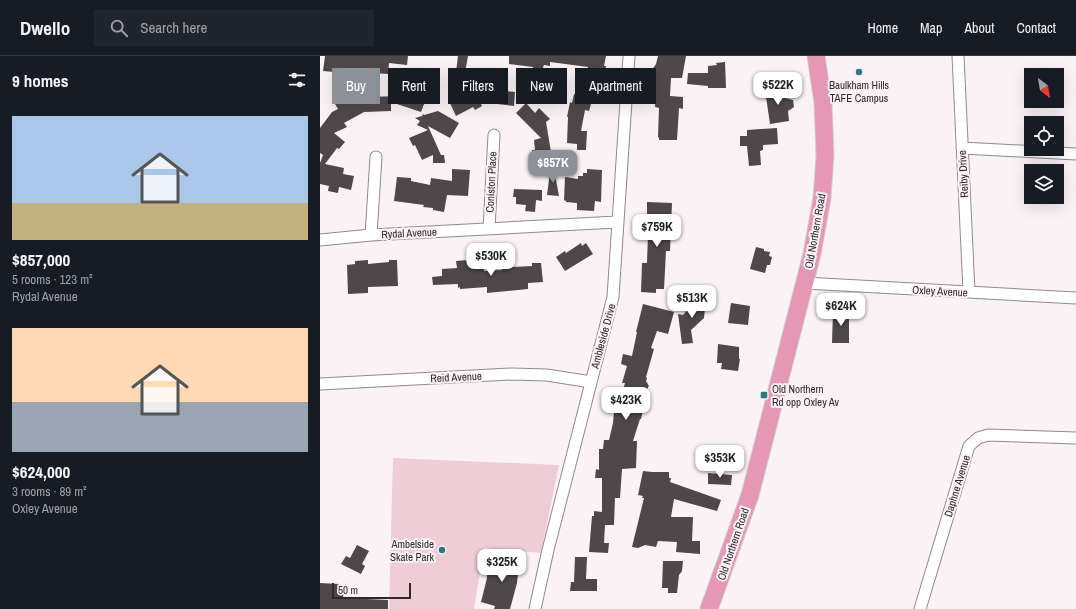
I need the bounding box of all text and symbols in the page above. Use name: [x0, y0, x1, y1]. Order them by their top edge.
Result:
search box: [94, 10, 374, 46]
text: Dwello: [20, 15, 70, 41]
icon: search: [108, 17, 130, 39]
text: Search here: [140, 17, 207, 38]
text: Home: [867, 19, 898, 37]
text: Map: [920, 19, 942, 37]
text: About: [964, 19, 994, 37]
text: Contact: [1016, 19, 1056, 37]
marker: Baulkham Hills TAFE Campus: [854, 67, 864, 77]
chip: Buy: [332, 68, 380, 104]
chip: Rent: [388, 68, 440, 104]
chip: Filters: [448, 68, 508, 104]
chip: New: [516, 68, 567, 104]
chip: Apartment: [575, 68, 656, 104]
north arrow: [1024, 68, 1064, 108]
map controls: [1024, 68, 1064, 204]
text: 9 homes: [12, 69, 69, 92]
icon: filters: [286, 69, 308, 91]
pin: $522K: [750, 72, 806, 106]
text: $522K: [762, 76, 794, 93]
place label: Baulkham Hills TAFE Campus: [829, 78, 890, 105]
button: locate: [1024, 116, 1064, 156]
icon: home: [124, 142, 196, 214]
pin: $857K: [525, 150, 581, 184]
street label: Reiby Drive: [955, 150, 971, 198]
street label: Coniston Place: [482, 151, 500, 213]
text: $857K: [537, 154, 569, 171]
button: layers: [1024, 164, 1064, 204]
street label: Old Northern Road: [802, 193, 828, 269]
pin: $759K: [629, 214, 685, 248]
text: $759K: [641, 218, 673, 235]
street label: Rydal Avenue: [381, 225, 437, 241]
pin: $530K: [463, 243, 519, 277]
text: $530K: [475, 247, 507, 264]
text: $857,000: [12, 248, 70, 271]
text: 5 rooms · 123 m²: [12, 271, 93, 288]
street label: Oxley Avenue: [912, 283, 968, 299]
pin: $513K: [664, 285, 720, 319]
text: Rydal Avenue: [12, 288, 78, 305]
text: $513K: [676, 289, 708, 306]
pin: $624K: [813, 293, 869, 327]
text: $624K: [825, 297, 857, 314]
street label: Ambleside Drive: [587, 302, 618, 371]
icon: home: [124, 354, 196, 426]
street label: Reid Avenue: [430, 369, 482, 385]
place label: Old Northern Rd opp Oxley Av: [772, 382, 840, 409]
pin: $423K: [598, 387, 654, 421]
marker: Old Northern Rd opp Oxley Av: [759, 390, 769, 400]
text: $423K: [610, 391, 642, 408]
pin: $353K: [692, 445, 748, 479]
text: $353K: [704, 449, 736, 466]
street label: Daphne Avenue: [941, 453, 973, 519]
text: $624,000: [12, 460, 70, 483]
text: 3 rooms · 89 m²: [12, 483, 87, 500]
text: Oxley Avenue: [12, 500, 78, 517]
street label: Old Northern Road: [714, 506, 752, 582]
place label: Ambelside Skate Park: [390, 537, 434, 564]
marker: Ambelside Skate Park: [437, 545, 447, 555]
pin: $325K: [474, 549, 530, 583]
text: $325K: [486, 553, 518, 570]
scale bar: [332, 581, 411, 600]
text: 50 m: [338, 583, 358, 597]

